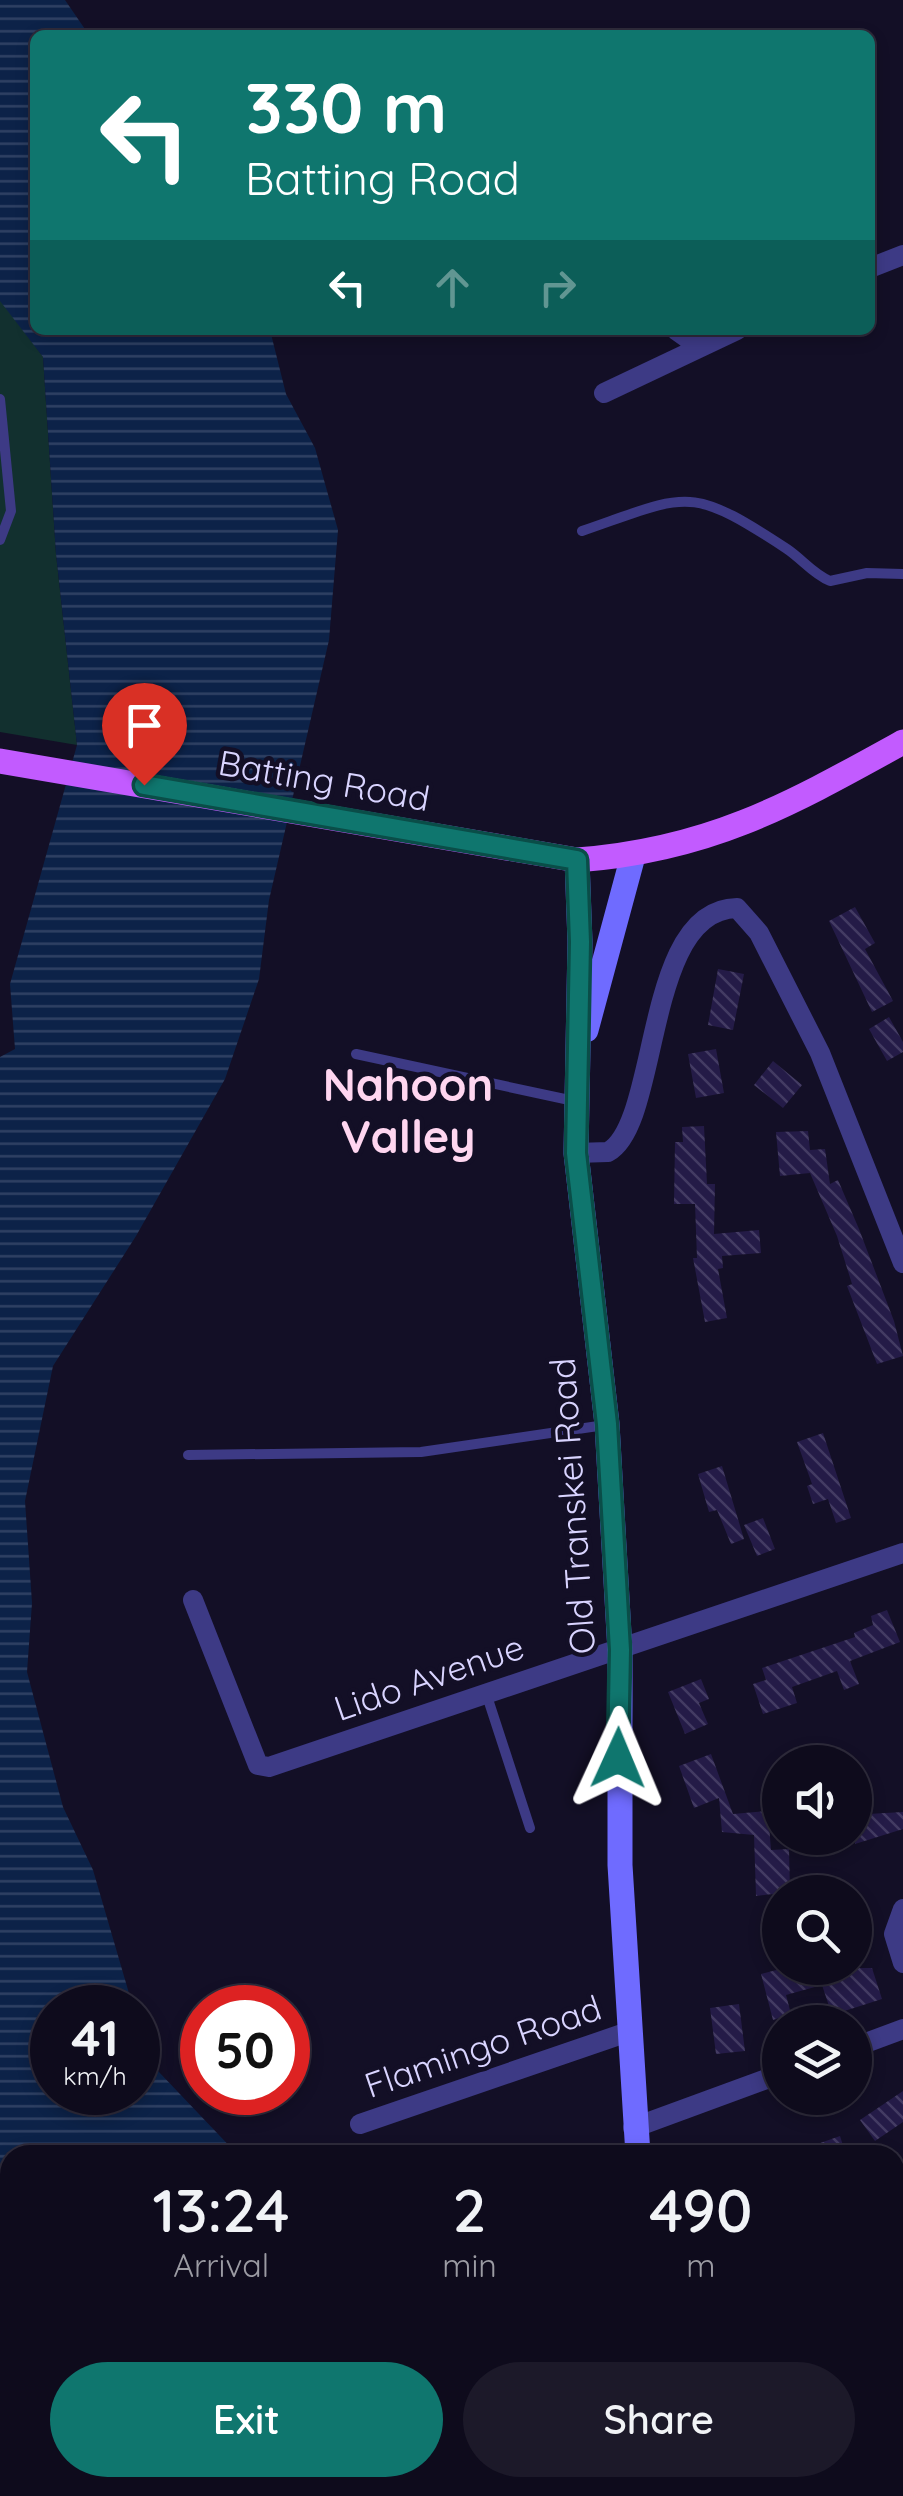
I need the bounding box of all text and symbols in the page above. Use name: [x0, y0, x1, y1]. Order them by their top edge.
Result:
text: 330 m: [245, 63, 447, 151]
icon: left: [80, 70, 210, 200]
text: Batting Road: [245, 150, 520, 206]
icon: left: [320, 260, 375, 315]
icon: ahead: [425, 260, 480, 315]
icon: right: [530, 260, 585, 315]
pin: [102, 683, 187, 786]
icon: arrive: [117, 698, 172, 753]
street label: Batting Road: [215, 740, 433, 820]
district label: Nahoon Valley: [323, 1056, 493, 1164]
street label: Old Transkei Road: [540, 1356, 604, 1656]
street label: Lido Avenue: [328, 1624, 529, 1730]
position arrow: [566, 1706, 670, 1810]
map controls: [762, 1745, 872, 2115]
button: sound: [762, 1745, 872, 1855]
button: search: [762, 1875, 872, 1985]
speed limit sign: 50: [180, 1985, 310, 2115]
street label: Flamingo Road: [359, 1985, 607, 2107]
button: layers: [762, 2005, 872, 2115]
text: 41: [71, 2006, 119, 2069]
text: km/h: [63, 2060, 127, 2091]
text: 13:24: [152, 2172, 290, 2247]
text: 2: [453, 2172, 486, 2247]
text: 490: [649, 2172, 752, 2247]
text: Arrival: [173, 2245, 269, 2285]
text: min: [442, 2245, 497, 2285]
text: m: [686, 2245, 715, 2285]
button: Exit: [50, 2362, 443, 2477]
button: Share: [463, 2362, 855, 2477]

